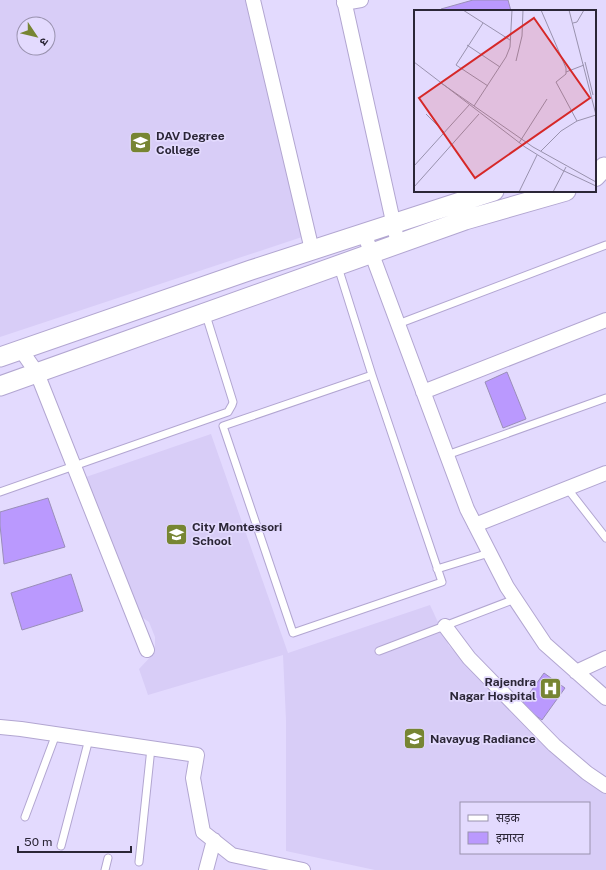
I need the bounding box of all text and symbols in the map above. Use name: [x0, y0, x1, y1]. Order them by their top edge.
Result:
inset map: [414, 10, 596, 192]
north arrow: [16, 16, 56, 56]
text: उ: [37, 36, 51, 48]
place label: DAV Degree College: [156, 129, 225, 157]
school or university icon: DAV Degree College: [127, 130, 153, 156]
place label: City Montessori School: [192, 520, 282, 548]
school or university icon: City Montessori School: [163, 521, 189, 547]
place label: Rajendra Nagar Hospital: [450, 675, 536, 703]
hospital icon: Rajendra Nagar Hospital: [538, 676, 564, 702]
school or university icon: Navayug Radiance: [402, 726, 428, 752]
place label: Navayug Radiance: [430, 732, 536, 746]
legend: [460, 802, 590, 854]
text: सड़क: [496, 811, 521, 825]
scale bar: [18, 828, 131, 854]
text: इमारत: [496, 831, 525, 845]
text: 50 m: [24, 835, 52, 849]

